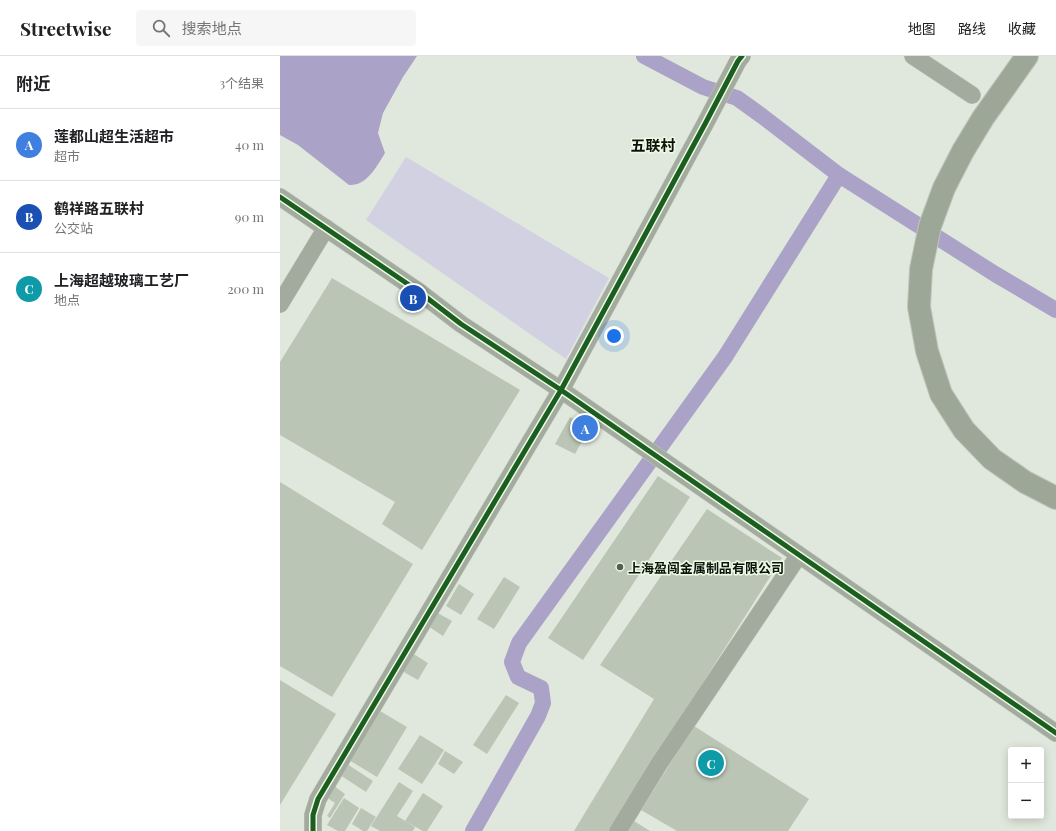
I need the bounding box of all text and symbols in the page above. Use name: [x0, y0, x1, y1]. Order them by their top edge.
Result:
search box: [136, 10, 416, 46]
text: Streetwise: [20, 15, 112, 41]
icon: search: [150, 17, 172, 39]
text: 搜索地点: [182, 18, 242, 38]
text: 地图: [908, 19, 936, 38]
text: 路线: [958, 19, 986, 38]
text: 收藏: [1008, 19, 1036, 38]
text: 附近: [16, 72, 50, 94]
text: 3个结果: [219, 74, 264, 91]
text: 莲都山超生活超市: [54, 126, 174, 146]
district label: 五联村: [630, 135, 676, 155]
text: A: [25, 136, 33, 153]
text: 40 m: [235, 136, 264, 153]
text: 超市: [54, 147, 80, 164]
text: 鹤祥路五联村: [54, 198, 144, 218]
text: B: [25, 208, 33, 225]
text: 90 m: [235, 208, 264, 225]
text: 公交站: [54, 219, 93, 236]
text: 上海超越玻璃工艺厂: [54, 270, 189, 290]
text: C: [24, 280, 34, 297]
text: 200 m: [227, 280, 264, 297]
pin: B: [400, 283, 426, 313]
text: 地点: [54, 291, 80, 308]
your location: [604, 326, 624, 346]
pin: A: [572, 413, 598, 443]
place label: 上海盈闯金属制品有限公司: [628, 559, 784, 576]
marker: 上海盈闯金属制品有限公司: [615, 562, 625, 572]
map controls: [1008, 747, 1044, 819]
button: +: [1008, 747, 1044, 783]
pin: C: [698, 748, 724, 778]
button: −: [1008, 783, 1044, 819]

